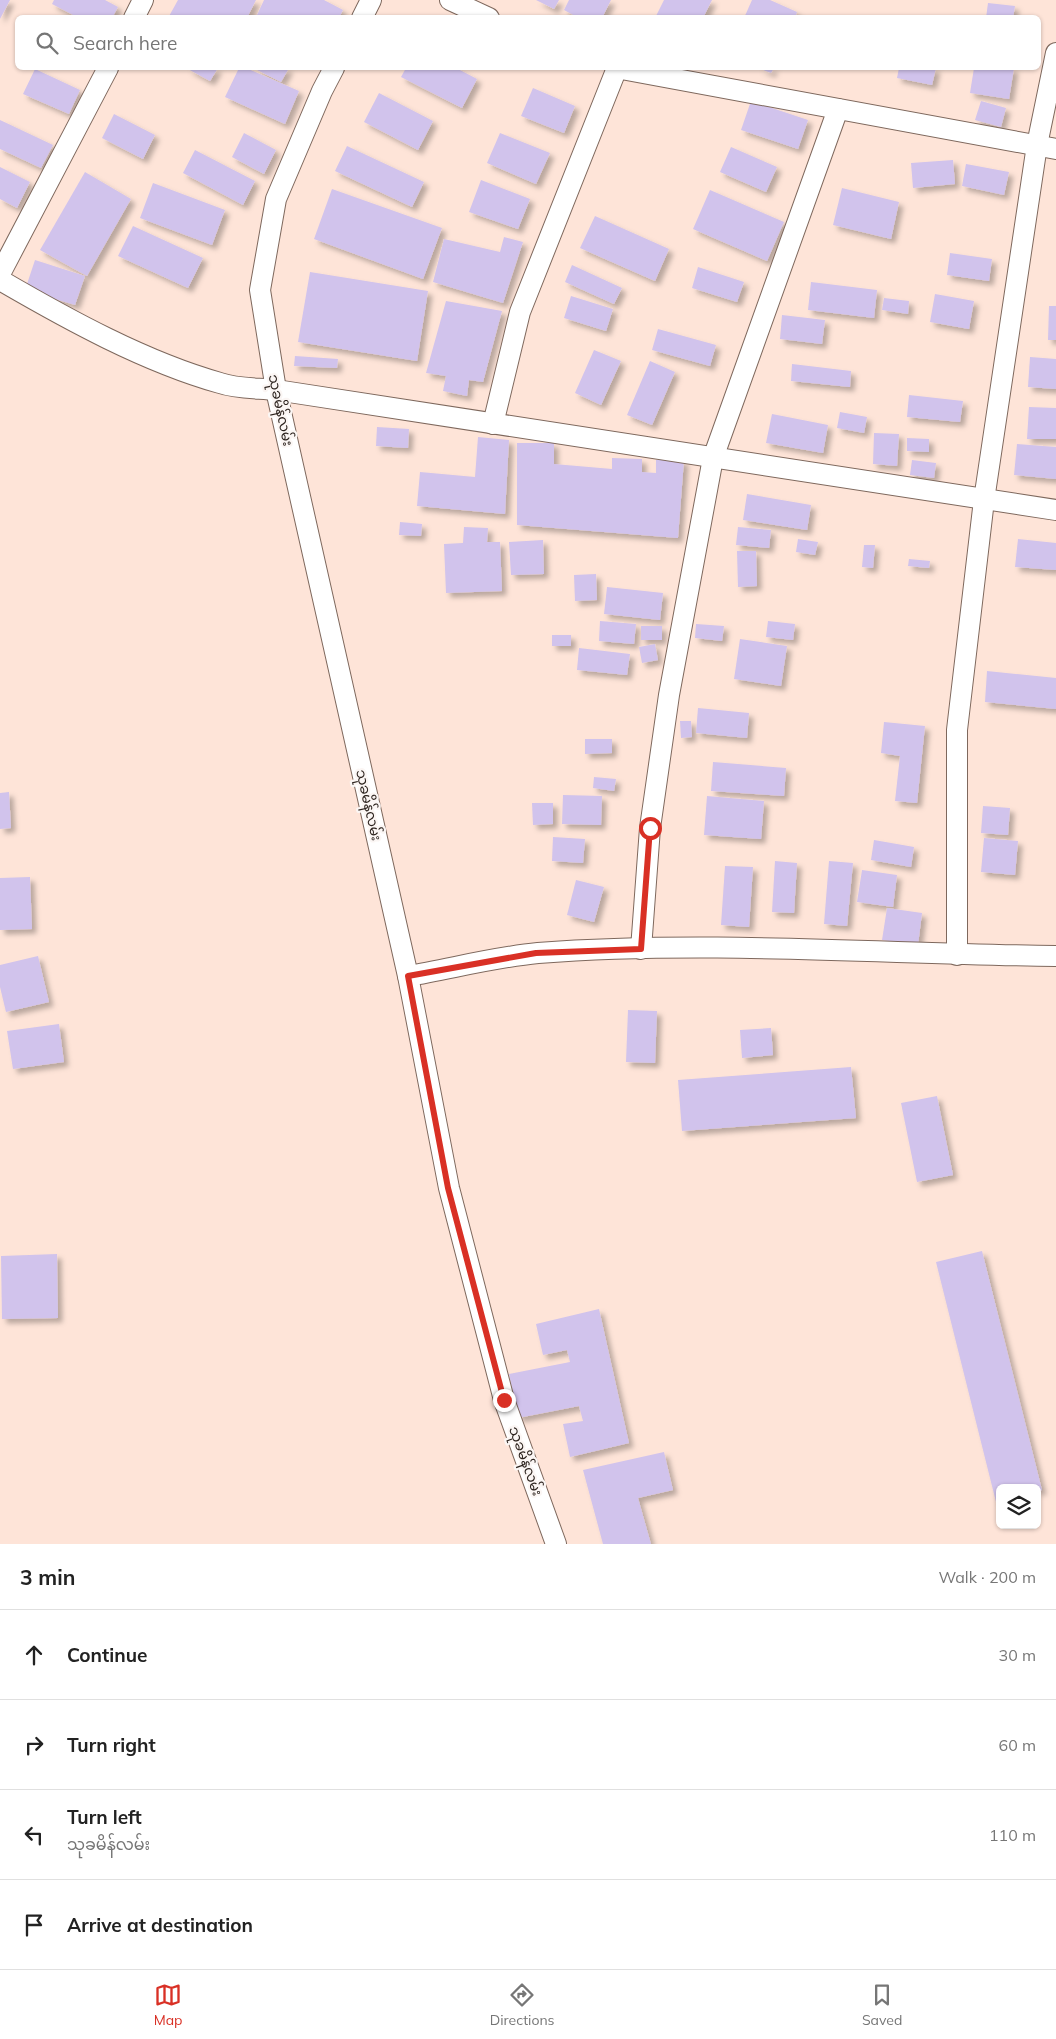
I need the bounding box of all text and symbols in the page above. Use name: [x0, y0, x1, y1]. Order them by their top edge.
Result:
search box: [15, 15, 1041, 70]
icon: search: [33, 29, 61, 57]
text: Search here: [73, 31, 177, 55]
street label: သုခမိန်လမ်း: [262, 372, 298, 448]
street label: သုခမိန်လမ်း: [349, 767, 387, 843]
route start: [639, 817, 662, 840]
route end: [493, 1389, 516, 1412]
street label: သုခမိန်လမ်း: [502, 1423, 548, 1499]
map controls: [996, 1484, 1041, 1529]
button: layers: [996, 1484, 1041, 1529]
text: 3 min: [20, 1564, 75, 1590]
text: Walk · 200 m: [938, 1567, 1036, 1587]
icon: ahead: [20, 1641, 48, 1669]
text: Continue: [67, 1643, 147, 1667]
text: 30 m: [999, 1645, 1036, 1665]
icon: right: [20, 1731, 48, 1759]
text: Turn right: [67, 1733, 156, 1757]
text: 60 m: [999, 1735, 1036, 1755]
text: Turn left: [67, 1805, 142, 1829]
icon: left: [20, 1821, 48, 1849]
text: 110 m: [989, 1825, 1036, 1845]
text: သုခမိန်လမ်း: [67, 1834, 150, 1854]
icon: arrive: [20, 1911, 48, 1939]
text: Arrive at destination: [67, 1913, 253, 1937]
tab: Map: [154, 1981, 182, 2029]
tab: Directions: [490, 1981, 555, 2029]
tab: Saved: [862, 1981, 902, 2029]

